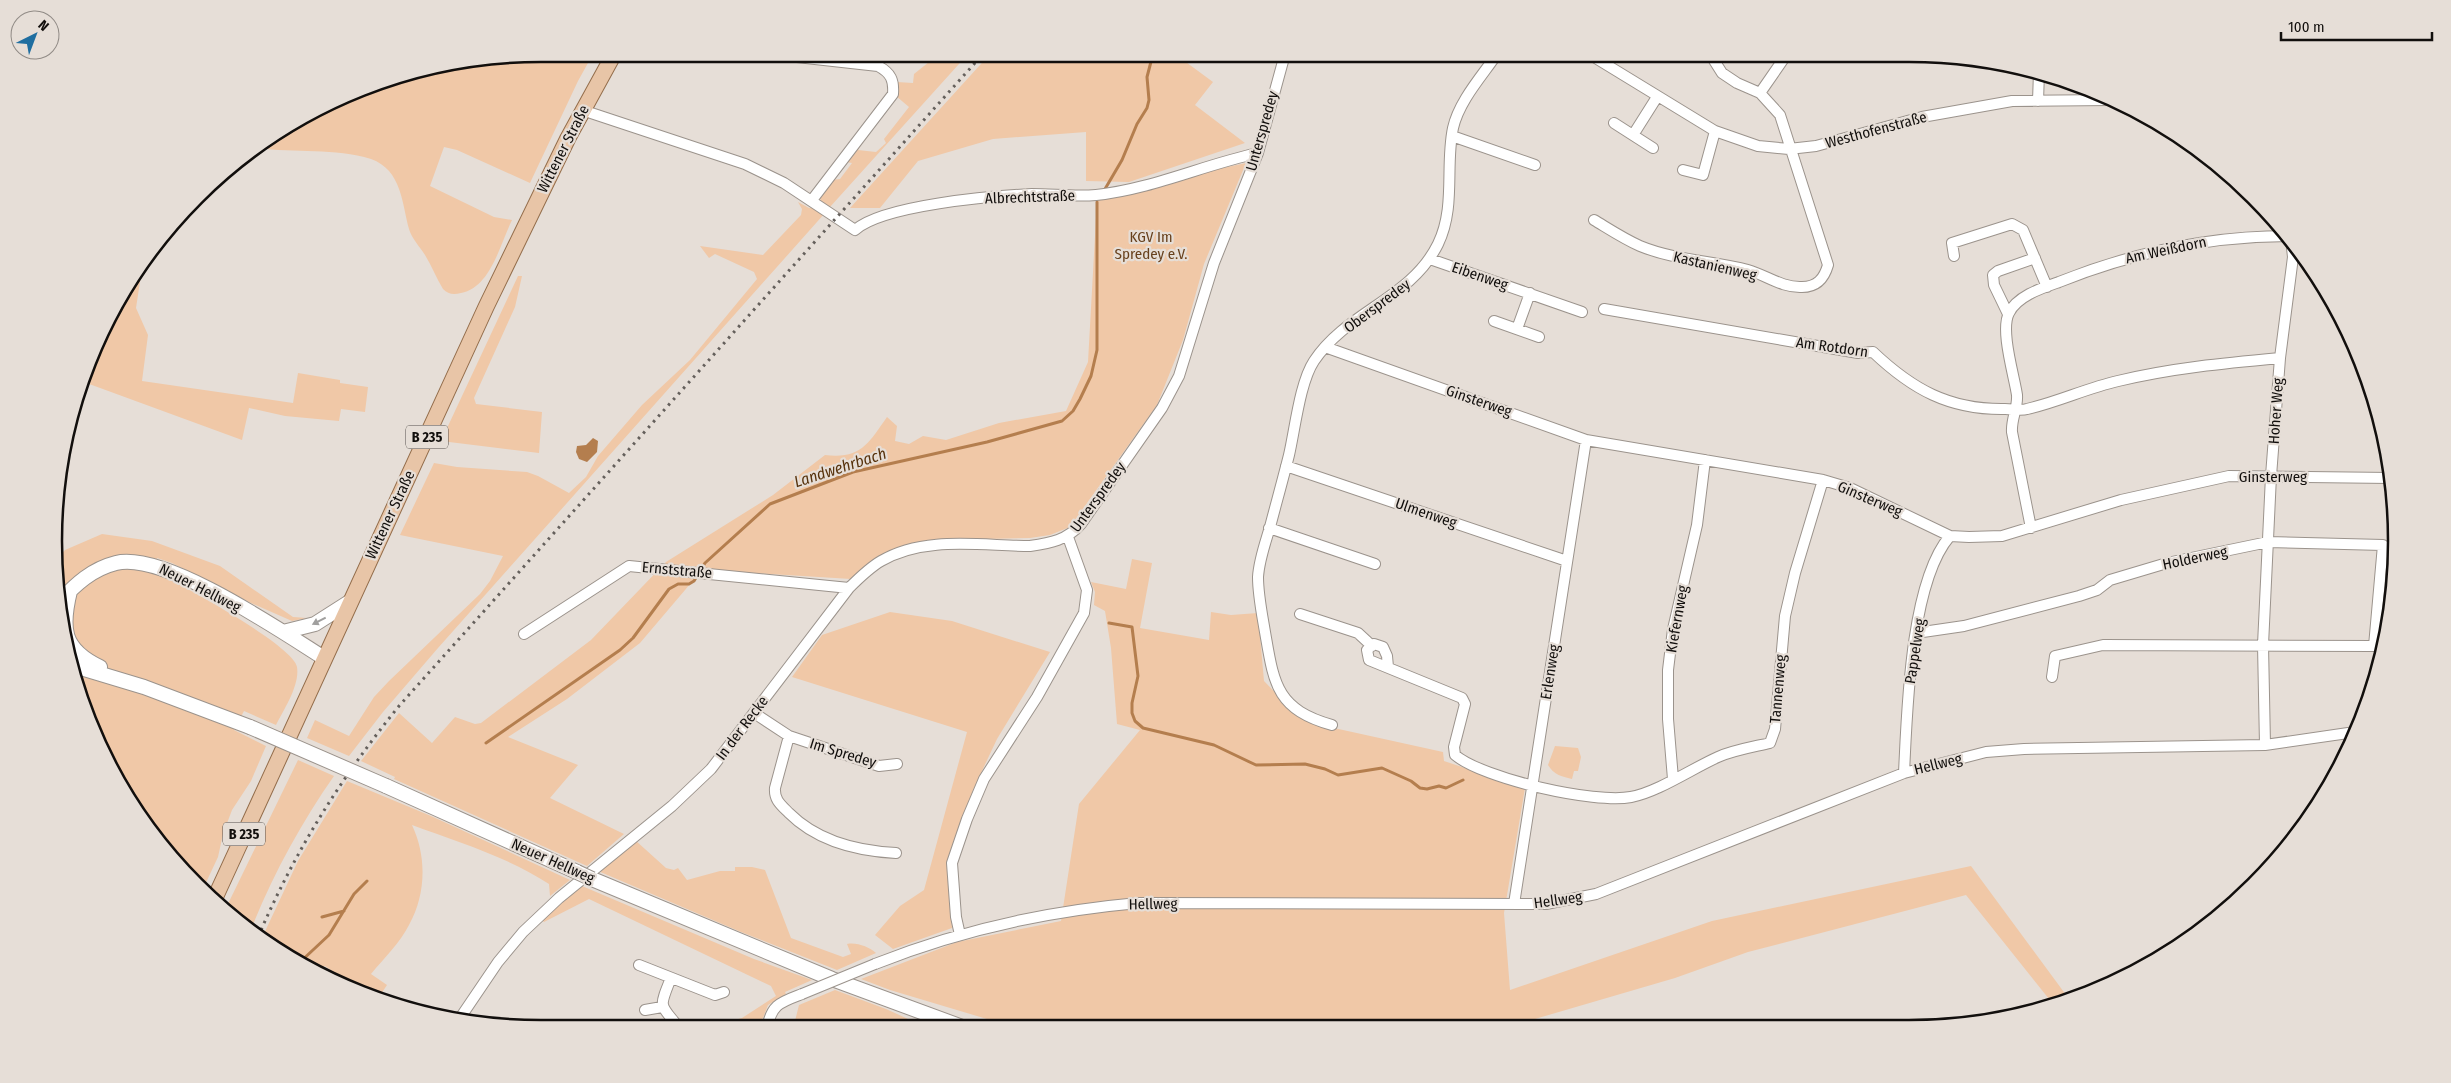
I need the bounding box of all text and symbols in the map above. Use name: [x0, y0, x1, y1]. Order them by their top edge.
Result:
north arrow: [10, 10, 60, 60]
scale bar: [2281, 10, 2432, 42]
text: N: [35, 17, 52, 35]
text: 100 m: [2288, 18, 2325, 36]
street label: Unterspredey: [1242, 89, 1282, 173]
street label: Wittener Straße: [533, 102, 593, 196]
street label: Westhofenstraße: [1823, 108, 1929, 152]
street label: Albrechtstraße: [985, 186, 1075, 208]
park label: KGV Im Spredey e.V.: [1114, 228, 1188, 263]
street label: Am Weißdorn: [2124, 233, 2208, 267]
street label: Kastanienweg: [1672, 248, 1758, 284]
street label: Eibenweg: [1449, 258, 1511, 294]
street label: Oberspredey: [1340, 275, 1414, 337]
street label: Am Rotdorn: [1795, 333, 1869, 361]
street label: Hoher Weg: [2265, 377, 2287, 445]
street label: Ginsterweg: [1444, 381, 1514, 421]
road number: B 235: [406, 426, 448, 448]
water label: Landwehrbach: [792, 444, 889, 491]
street label: Unterspredey: [1066, 458, 1130, 536]
street label: Wittener Straße: [362, 468, 418, 562]
street label: Ginsterweg: [2239, 468, 2307, 486]
street label: Ginsterweg: [1835, 477, 1905, 521]
street label: Ulmenweg: [1393, 494, 1459, 532]
street label: Holderweg: [2161, 542, 2229, 574]
street label: Ernststraße: [641, 558, 713, 582]
street label: Neuer Hellweg: [156, 560, 244, 616]
street label: Kiefernweg: [1662, 584, 1692, 654]
one-way arrow: [312, 617, 326, 625]
street label: Pappelweg: [1901, 617, 1929, 685]
street label: Erlenweg: [1537, 643, 1563, 701]
street label: Tannenweg: [1766, 654, 1790, 724]
street label: In der Recke: [712, 692, 772, 764]
street label: Im Spredey: [808, 734, 879, 772]
street label: Hellweg: [1912, 749, 1964, 779]
road number: B 235: [223, 822, 265, 846]
street label: Neuer Hellweg: [509, 835, 597, 887]
street label: Hellweg: [1533, 888, 1583, 912]
street label: Hellweg: [1128, 895, 1178, 913]

